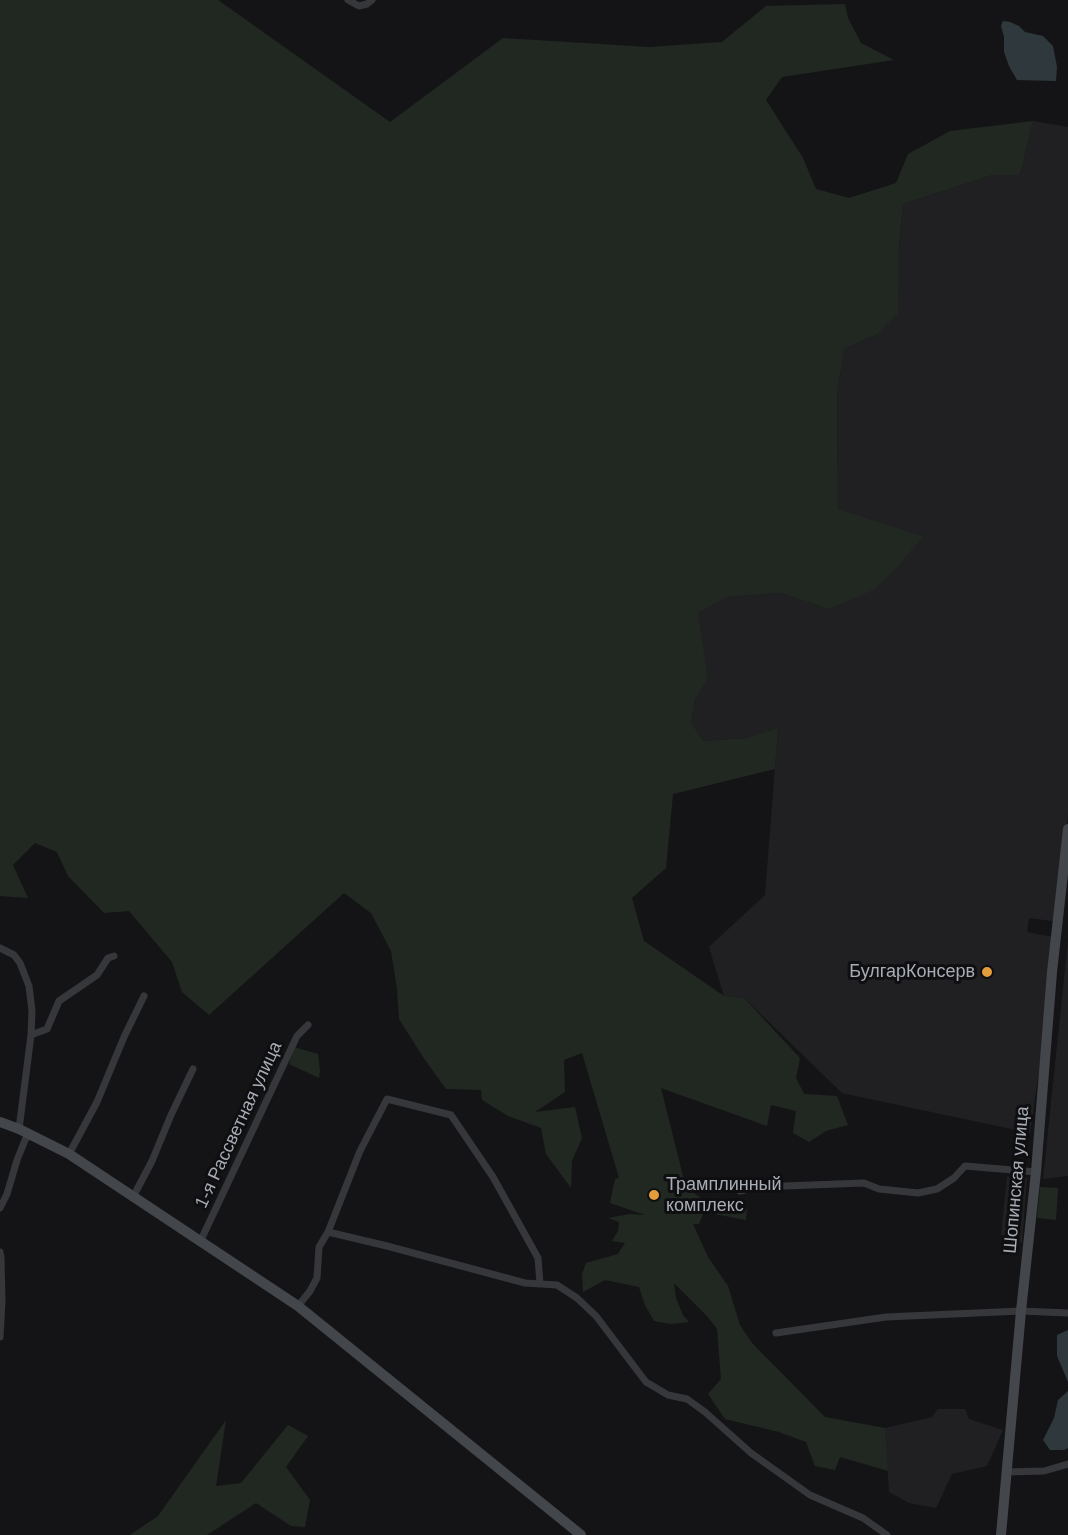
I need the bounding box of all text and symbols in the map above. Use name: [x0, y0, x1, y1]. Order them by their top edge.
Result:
place label: БулгарКонсерв: [849, 961, 975, 983]
marker: БулгарКонсерв: [980, 965, 994, 979]
street label: 1-я Рассветная улица: [191, 1038, 287, 1212]
street label: Шопинская улица: [1000, 1105, 1034, 1255]
place label: Трамплинный комплекс: [666, 1174, 782, 1216]
marker: Трамплинный комплекс: [647, 1188, 661, 1202]

